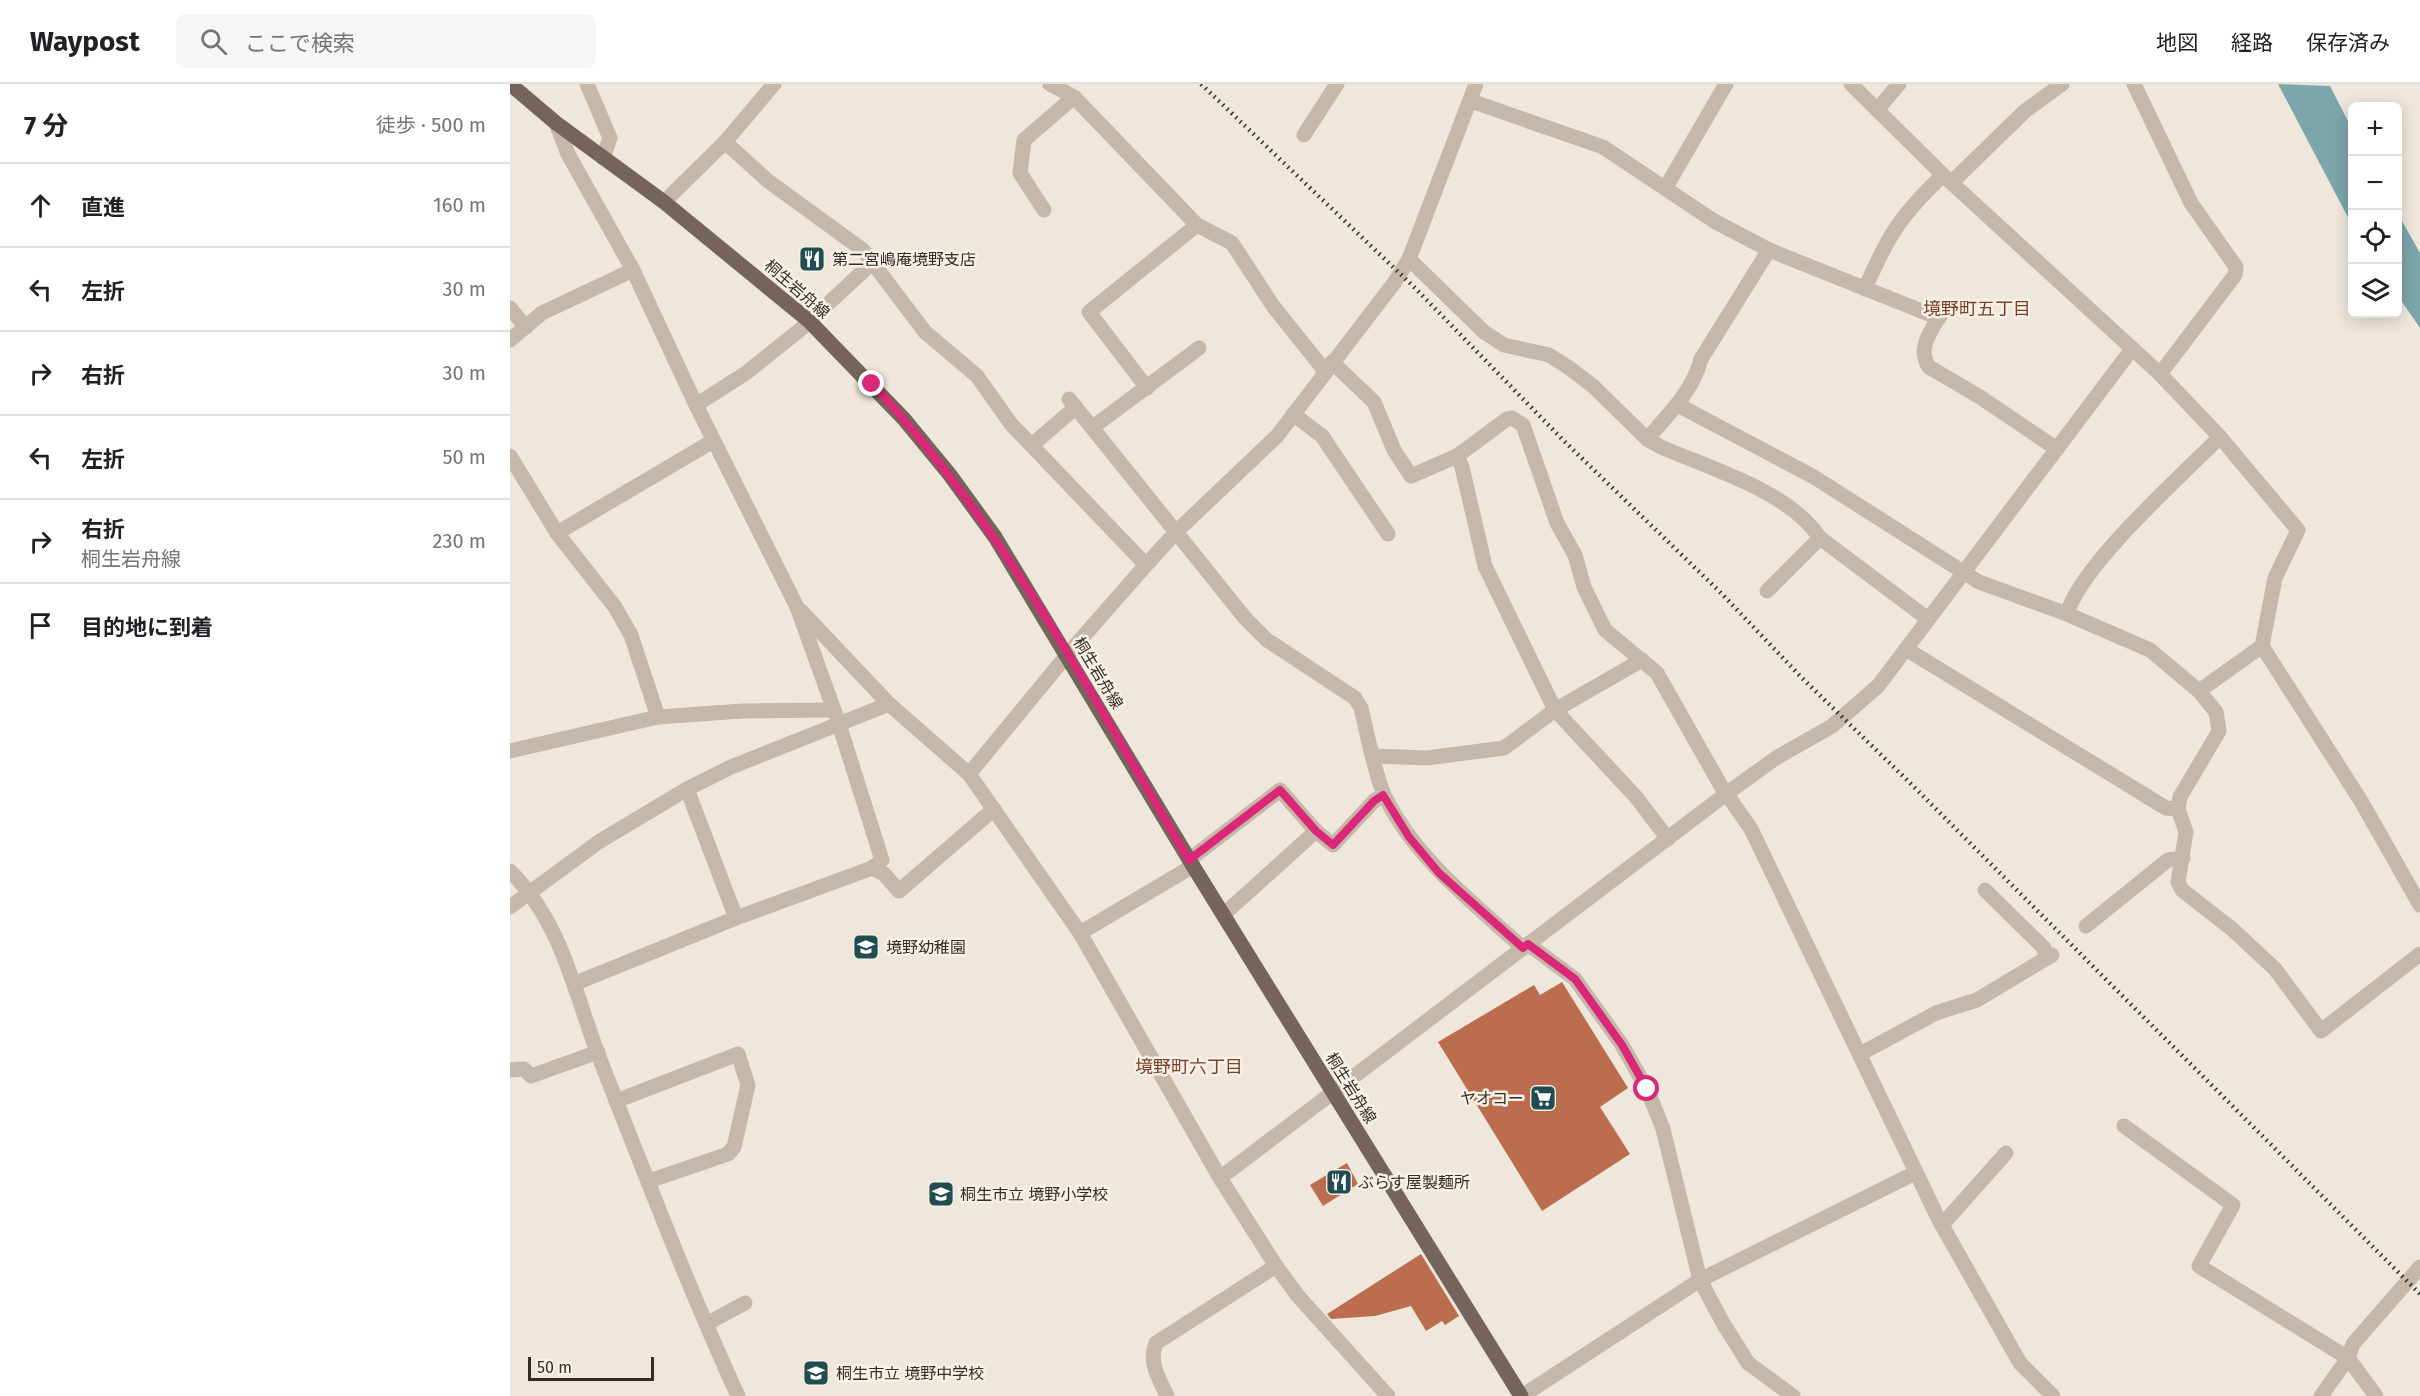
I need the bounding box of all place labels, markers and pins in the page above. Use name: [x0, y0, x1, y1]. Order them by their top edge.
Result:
restaurant icon: 第二宮嶋庵境野支店: [797, 244, 827, 274]
place label: 第二宮嶋庵境野支店: [832, 250, 976, 269]
school or university icon: 境野幼稚園: [851, 932, 881, 962]
place label: 境野幼稚園: [886, 938, 966, 957]
supermarket icon: ヤオコー: [1528, 1083, 1558, 1113]
place label: ヤオコー: [1460, 1089, 1524, 1108]
restaurant icon: ぶらす屋製麺所: [1324, 1167, 1354, 1197]
place label: ぶらす屋製麺所: [1358, 1173, 1470, 1192]
school or university icon: 桐生市立 境野小学校: [926, 1179, 956, 1209]
place label: 桐生市立 境野小学校: [960, 1185, 1108, 1204]
school or university icon: 桐生市立 境野中学校: [801, 1358, 831, 1388]
place label: 桐生市立 境野中学校: [836, 1364, 984, 1383]

